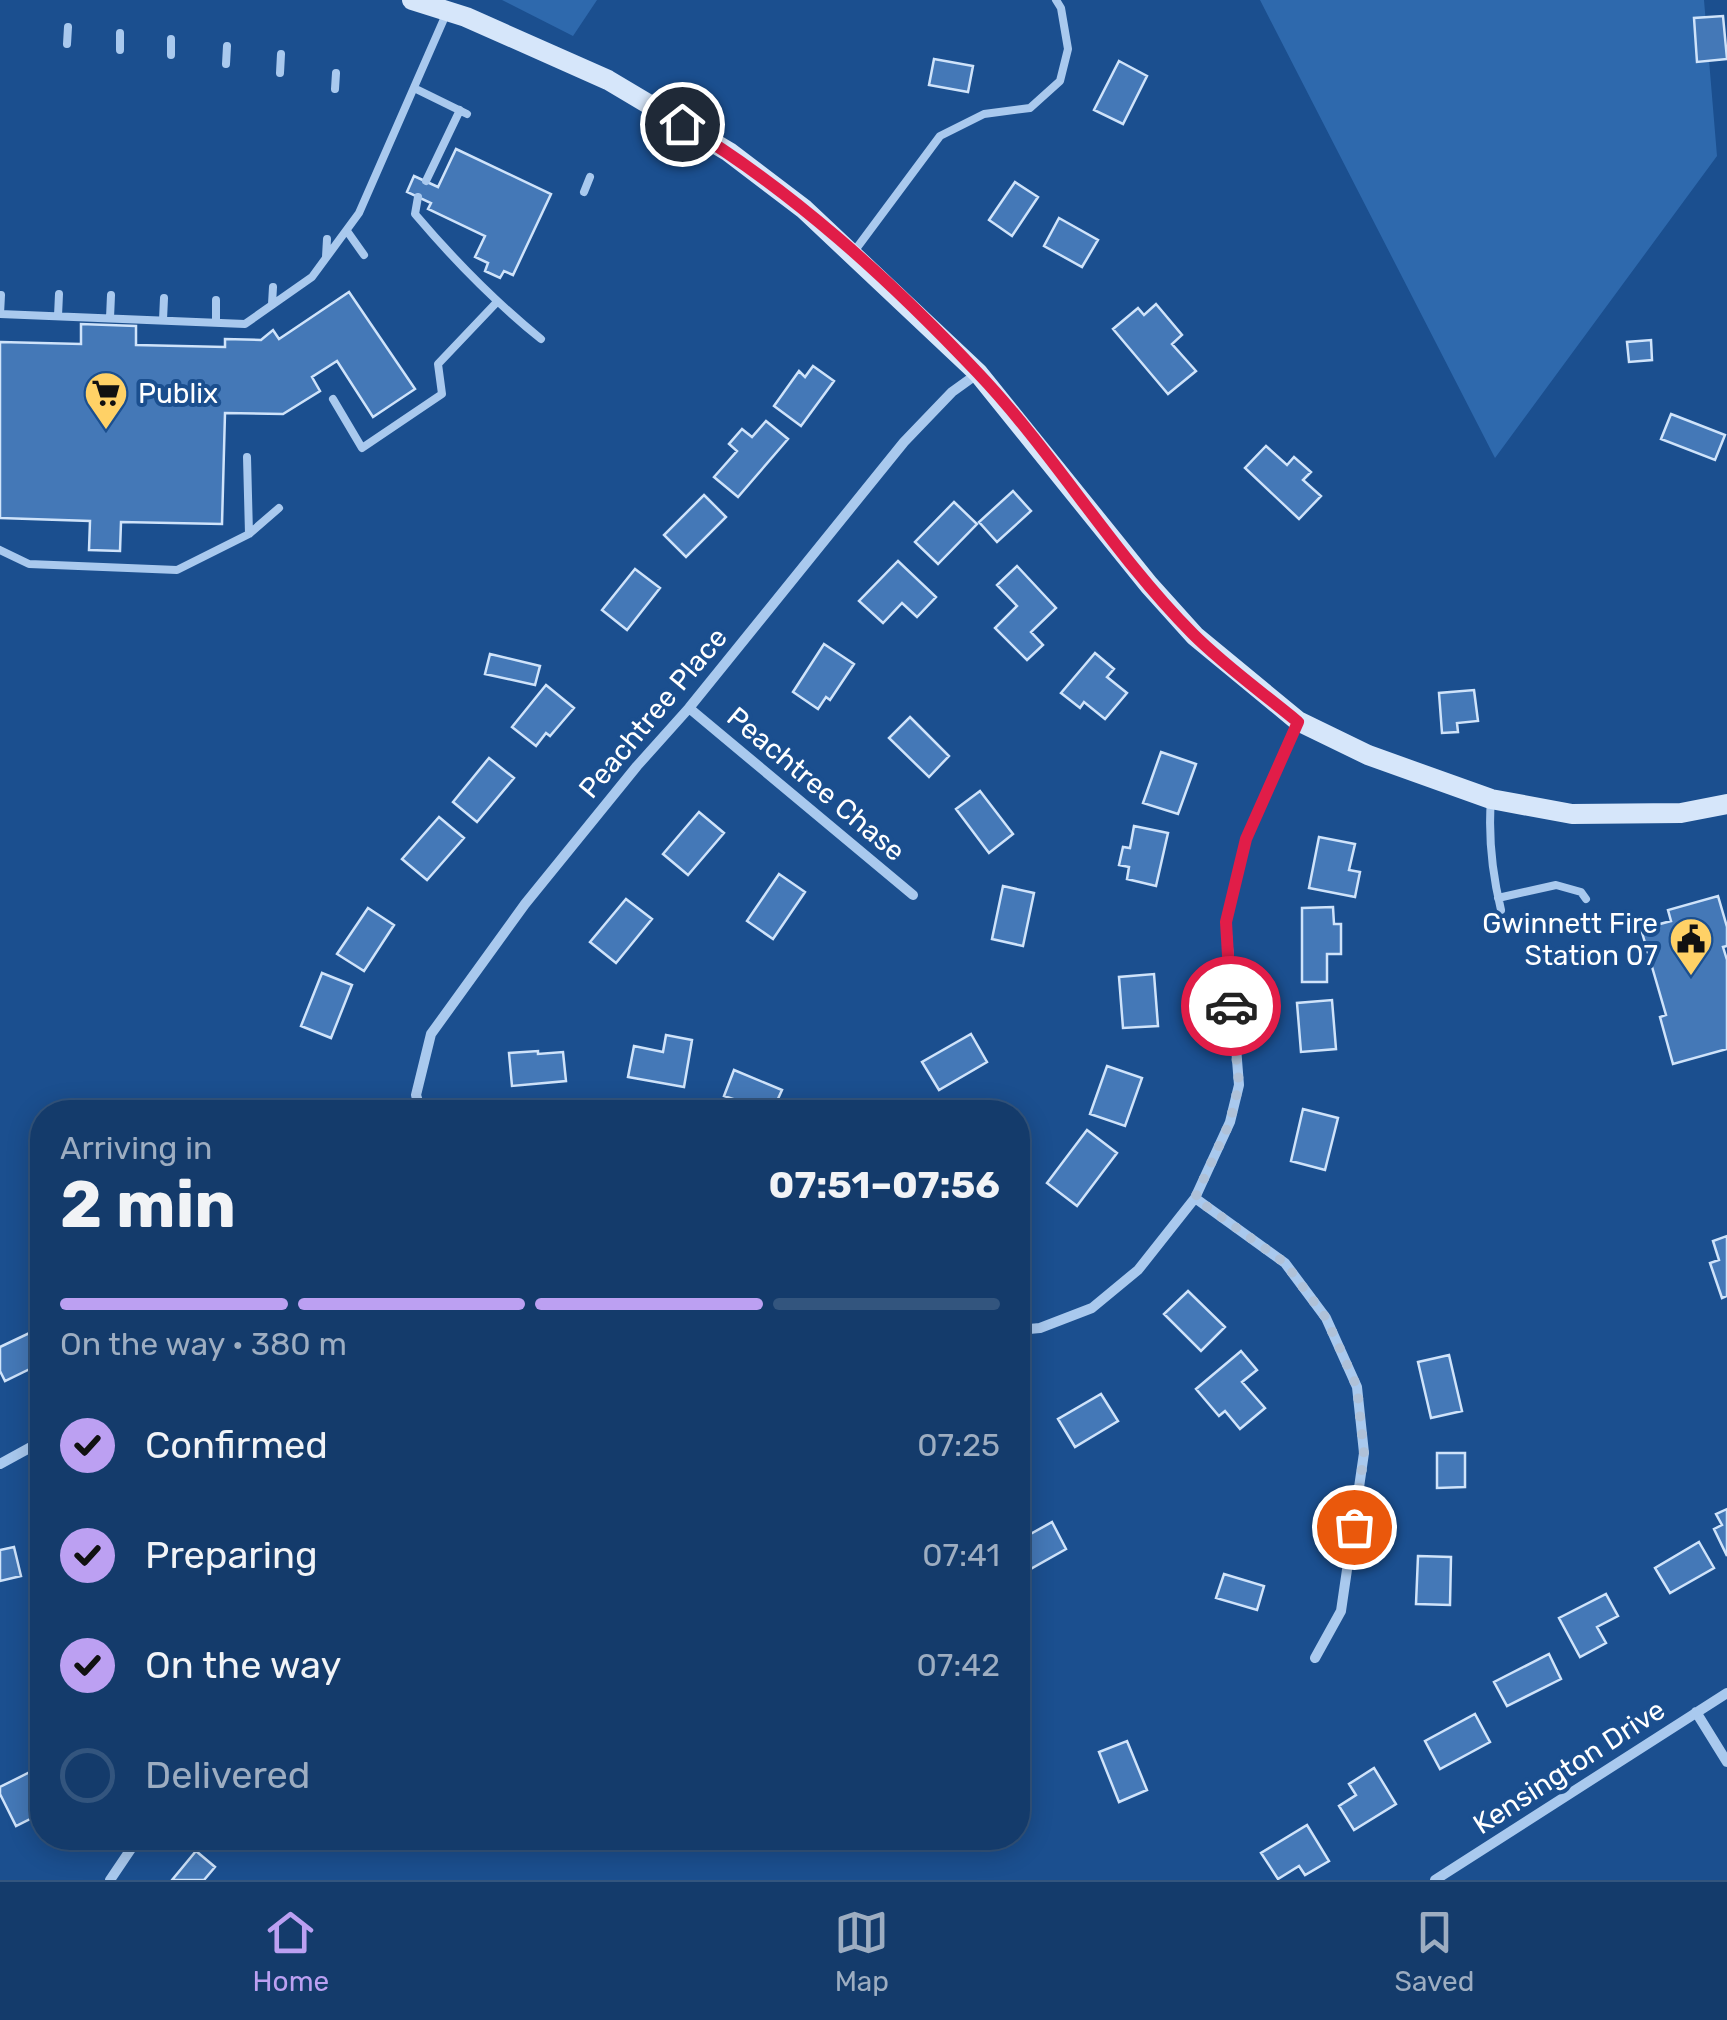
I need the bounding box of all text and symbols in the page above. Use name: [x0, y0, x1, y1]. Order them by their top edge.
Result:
pin: [640, 82, 725, 167]
icon: home: [655, 97, 710, 152]
supermarket icon: Publix: [83, 370, 129, 431]
place label: Publix: [138, 377, 218, 410]
street label: Peachtree Place: [572, 621, 734, 805]
street label: Peachtree Chase: [720, 700, 912, 868]
place label: Gwinnett Fire Station 07: [1482, 907, 1658, 972]
public building icon: Gwinnett Fire Station 07: [1668, 916, 1714, 977]
courier: [1181, 956, 1281, 1056]
icon: car: [1204, 979, 1259, 1034]
text: Arriving in: [60, 1129, 212, 1167]
text: 07:51–07:56: [769, 1162, 1000, 1208]
text: 2 min: [60, 1166, 236, 1243]
text: On the way · 380 m: [60, 1325, 347, 1363]
icon: check: [60, 1418, 115, 1473]
text: Confirmed: [145, 1422, 328, 1468]
text: 07:25: [917, 1426, 1000, 1464]
pin: [1312, 1485, 1397, 1570]
icon: bag: [1327, 1500, 1382, 1555]
icon: check: [60, 1528, 115, 1583]
text: Preparing: [145, 1532, 318, 1578]
text: 07:41: [922, 1536, 1000, 1574]
icon: check: [60, 1638, 115, 1693]
text: On the way: [145, 1642, 341, 1688]
text: 07:42: [916, 1646, 1000, 1684]
street label: Kensington Drive: [1467, 1693, 1671, 1841]
text: Delivered: [145, 1752, 310, 1798]
tab: Home: [253, 1905, 329, 1998]
tab: Map: [834, 1905, 889, 1998]
tab: Saved: [1394, 1905, 1474, 1998]

